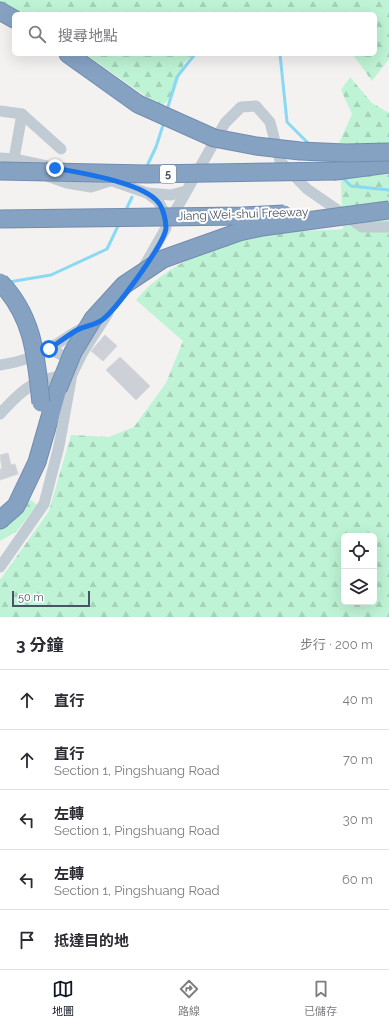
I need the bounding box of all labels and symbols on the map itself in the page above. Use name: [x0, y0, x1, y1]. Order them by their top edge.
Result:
route end: [46, 159, 64, 177]
road number: 5: [160, 165, 176, 183]
street label: Jiang Wei-shui Freeway: [177, 205, 309, 223]
route start: [40, 340, 58, 358]
scale bar: [12, 589, 90, 608]

